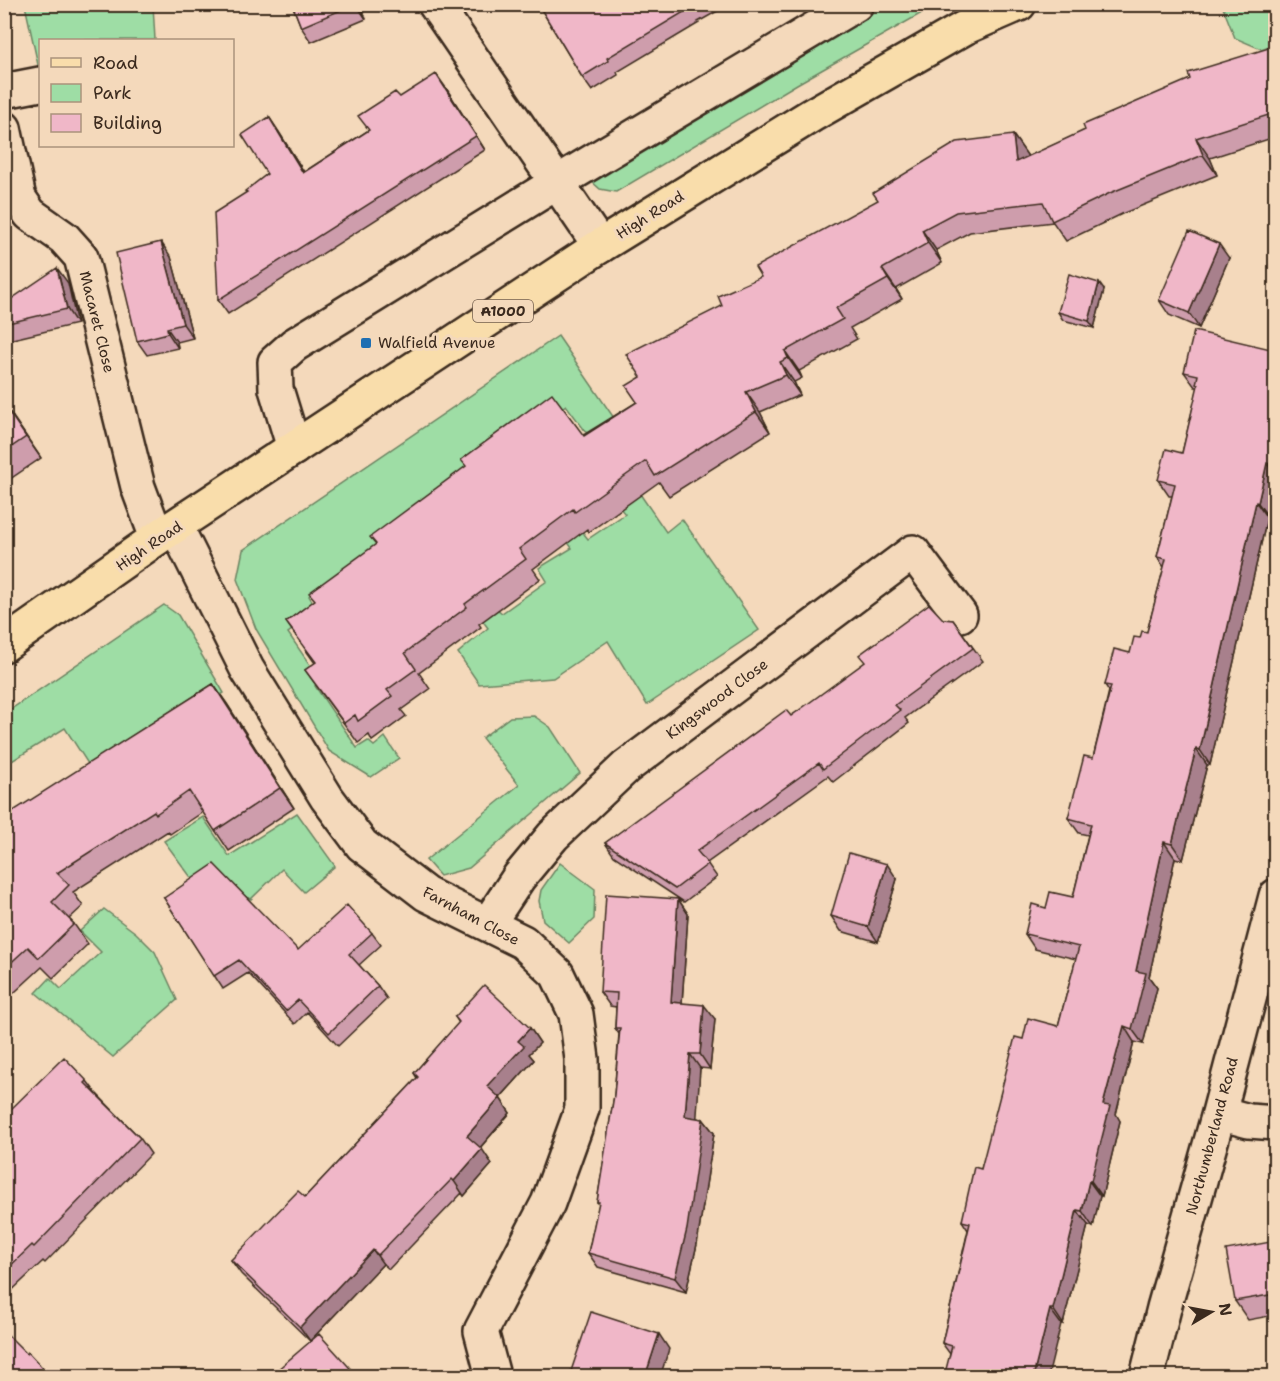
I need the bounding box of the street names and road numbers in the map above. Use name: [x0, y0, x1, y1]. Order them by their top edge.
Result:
street label: High Road: [612, 186, 688, 244]
street label: Macaret Close: [75, 269, 119, 375]
road number: A1000: [473, 300, 533, 322]
street label: High Road: [112, 516, 187, 576]
street label: Kingswood Close: [662, 654, 772, 744]
street label: Farnham Close: [419, 882, 523, 950]
street label: Northumberland Road: [1181, 1054, 1243, 1217]

